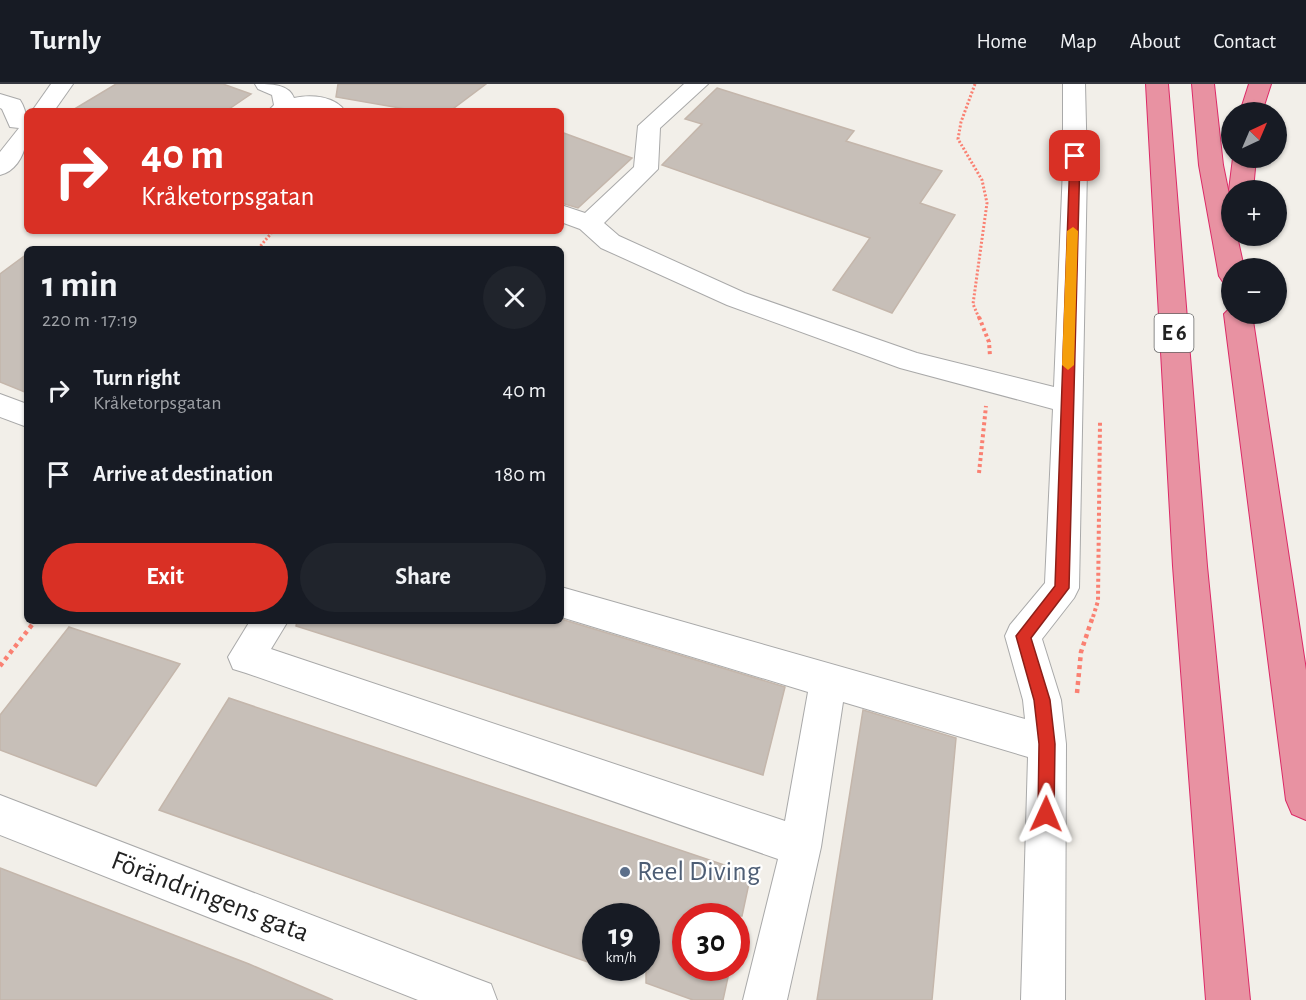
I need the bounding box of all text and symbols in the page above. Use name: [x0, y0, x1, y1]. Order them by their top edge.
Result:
text: Turnly: [30, 27, 101, 55]
text: Home: [976, 31, 1027, 52]
text: Map: [1060, 31, 1097, 52]
text: About: [1130, 31, 1180, 52]
text: Contact: [1213, 31, 1276, 52]
north arrow: [1221, 102, 1287, 168]
map controls: [1221, 102, 1287, 324]
pin: [1049, 130, 1100, 181]
icon: right: [42, 132, 120, 210]
text: 40 m: [141, 134, 224, 176]
icon: arrive: [1058, 139, 1091, 172]
button: +: [1221, 180, 1287, 246]
text: Kråketorpsgatan: [141, 183, 314, 210]
button: −: [1221, 258, 1287, 324]
button: close: [483, 266, 546, 329]
text: 1 min: [42, 267, 118, 303]
text: 220 m · 17:19: [42, 310, 137, 330]
road number: E 6: [1154, 314, 1194, 352]
text: Turn right: [93, 367, 180, 389]
icon: right: [42, 374, 75, 407]
text: 40 m: [503, 379, 546, 401]
text: Kråketorpsgatan: [93, 393, 221, 413]
icon: arrive: [42, 458, 75, 491]
text: Arrive at destination: [93, 463, 273, 485]
text: 180 m: [495, 463, 546, 485]
button: Exit: [42, 543, 288, 612]
button: Share: [300, 543, 546, 612]
position arrow: [1014, 782, 1078, 846]
street label: Förändringens gata: [107, 846, 313, 948]
place label: Reel Diving: [637, 858, 761, 886]
marker: Reel Diving: [618, 865, 632, 879]
speed limit sign: 30: [672, 903, 750, 981]
text: 19: [608, 920, 634, 950]
text: km/h: [606, 950, 636, 965]

